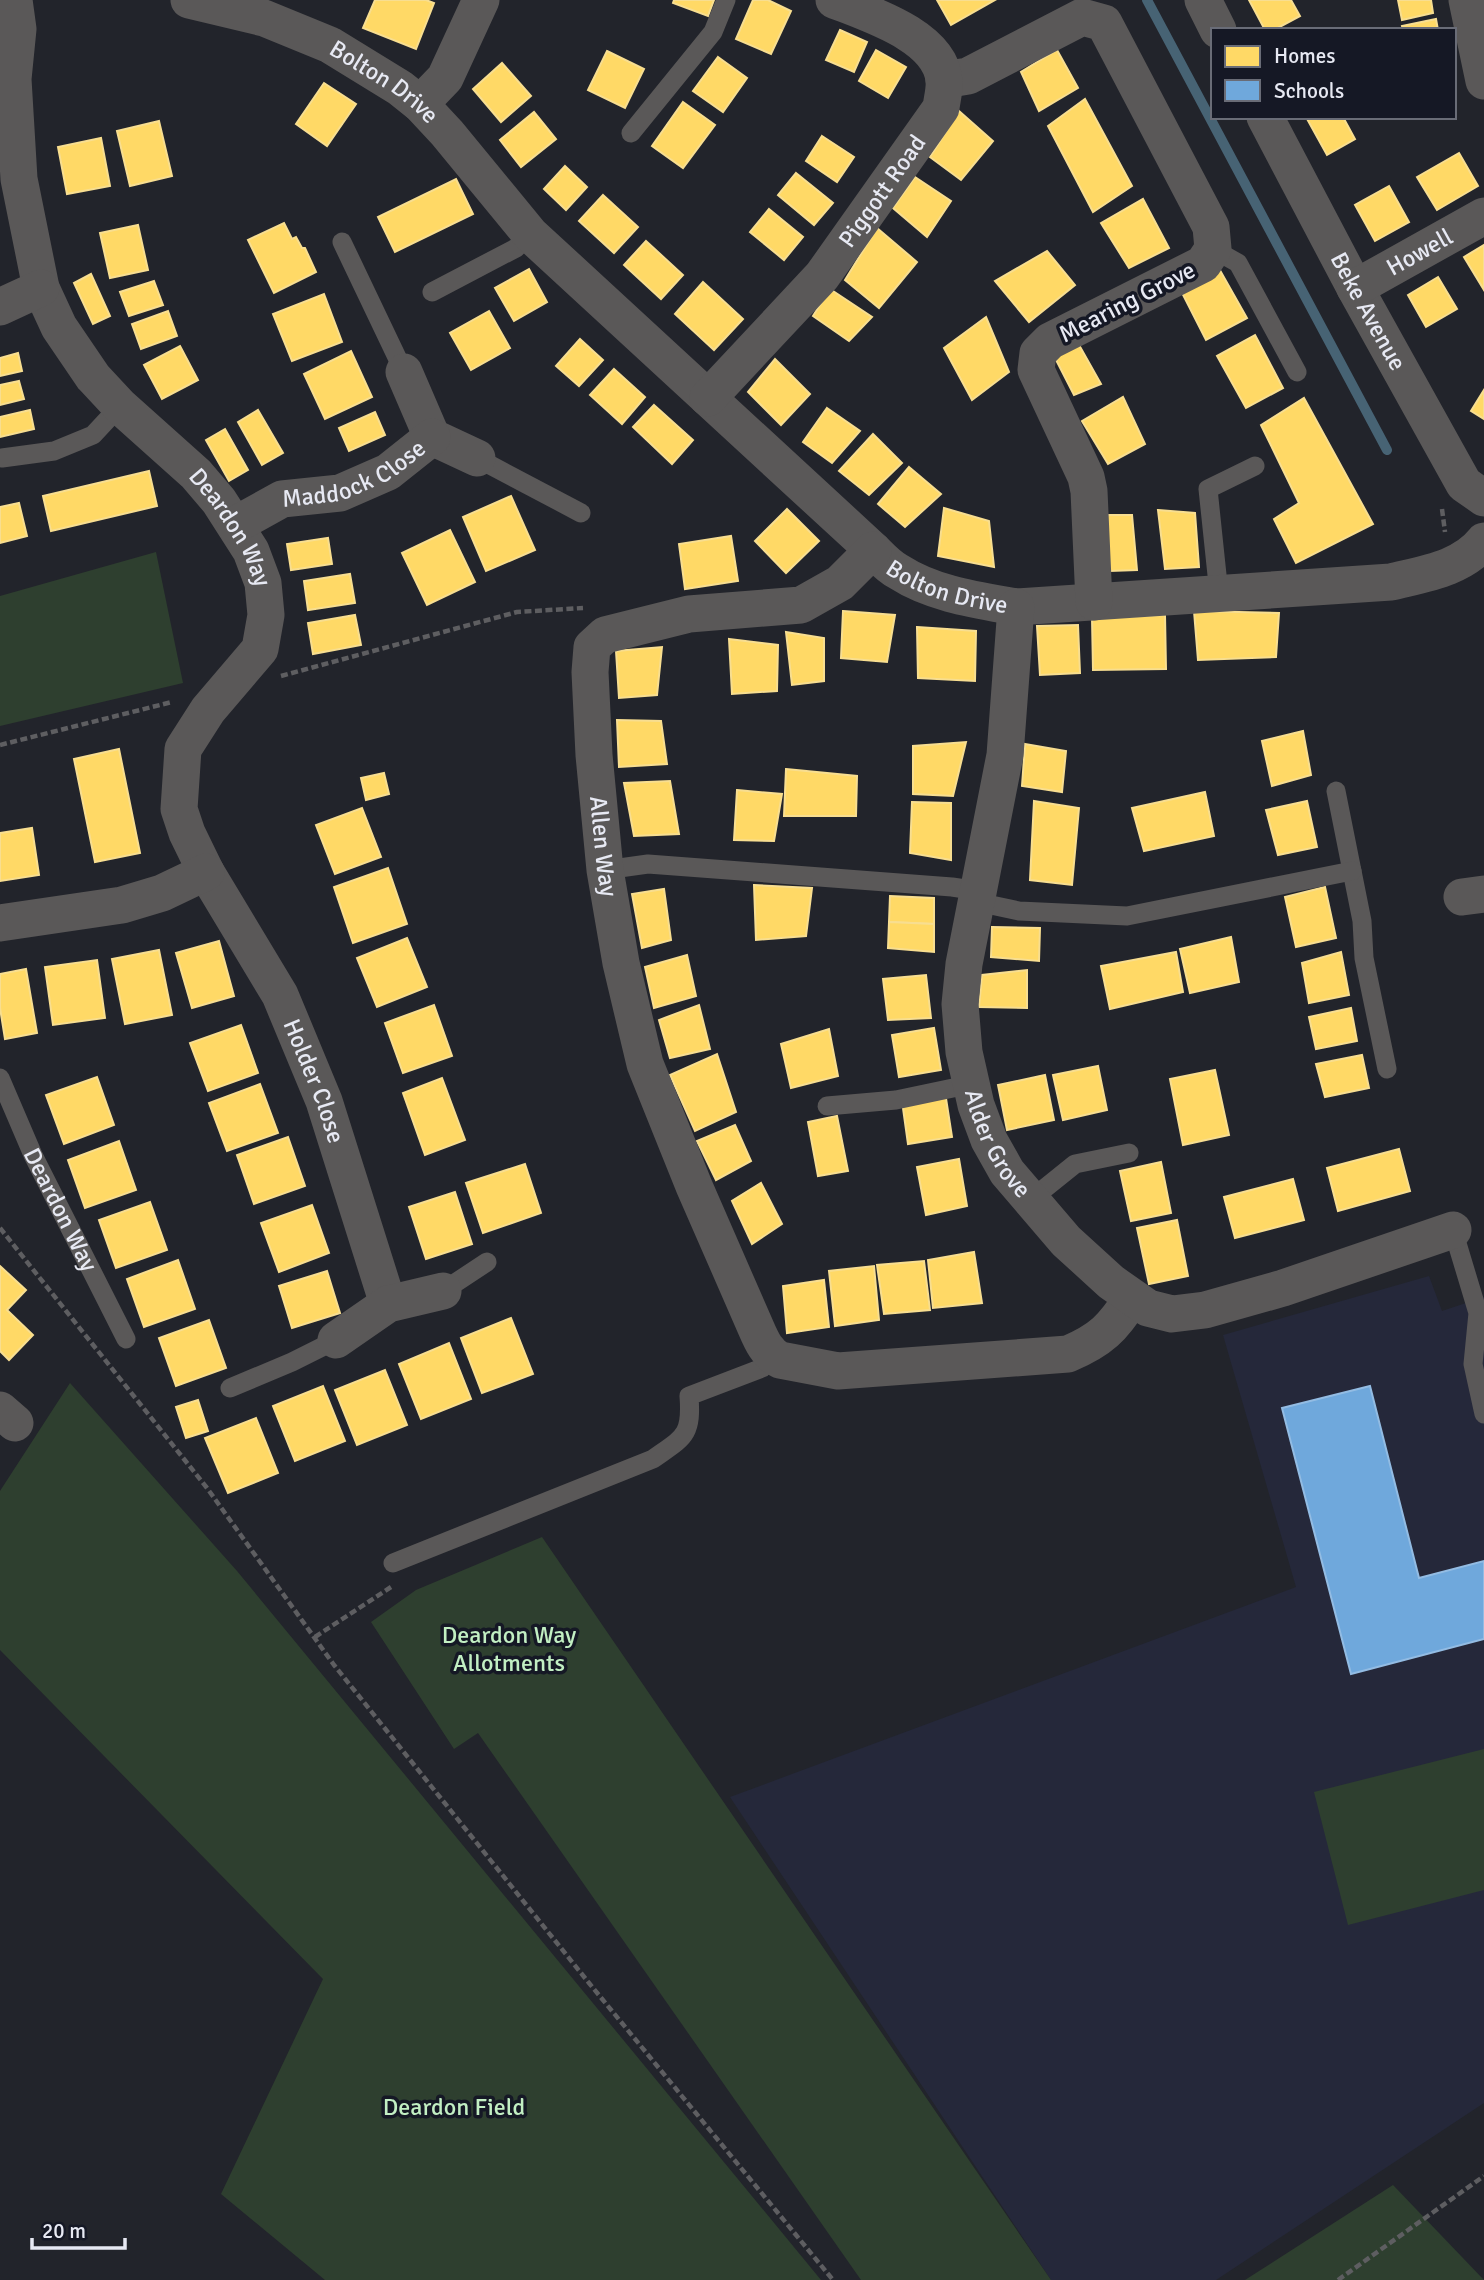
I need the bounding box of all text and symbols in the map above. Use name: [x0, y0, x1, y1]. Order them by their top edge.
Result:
legend: [1211, 28, 1456, 119]
street label: Bolton Drive: [324, 33, 445, 130]
text: Homes: [1274, 43, 1336, 69]
text: Schools: [1274, 78, 1344, 104]
street label: Piggott Road: [832, 129, 932, 253]
street label: Howell: [1381, 221, 1458, 282]
street label: Beke Avenue: [1324, 247, 1413, 376]
street label: Mearing Grove: [1054, 255, 1200, 349]
street label: Maddock Close: [281, 433, 432, 514]
street label: Deardon Way: [182, 462, 278, 590]
street label: Bolton Drive: [880, 553, 1010, 620]
street label: Allen Way: [583, 795, 624, 899]
street label: Holder Close: [277, 1014, 351, 1147]
street label: Alder Grove: [958, 1087, 1037, 1204]
street label: Deardon Way: [17, 1143, 104, 1276]
park label: Deardon Way Allotments: [442, 1620, 576, 1678]
park label: Deardon Field: [383, 2092, 525, 2122]
scale bar: [32, 2206, 124, 2250]
text: 20 m: [42, 2218, 86, 2244]

